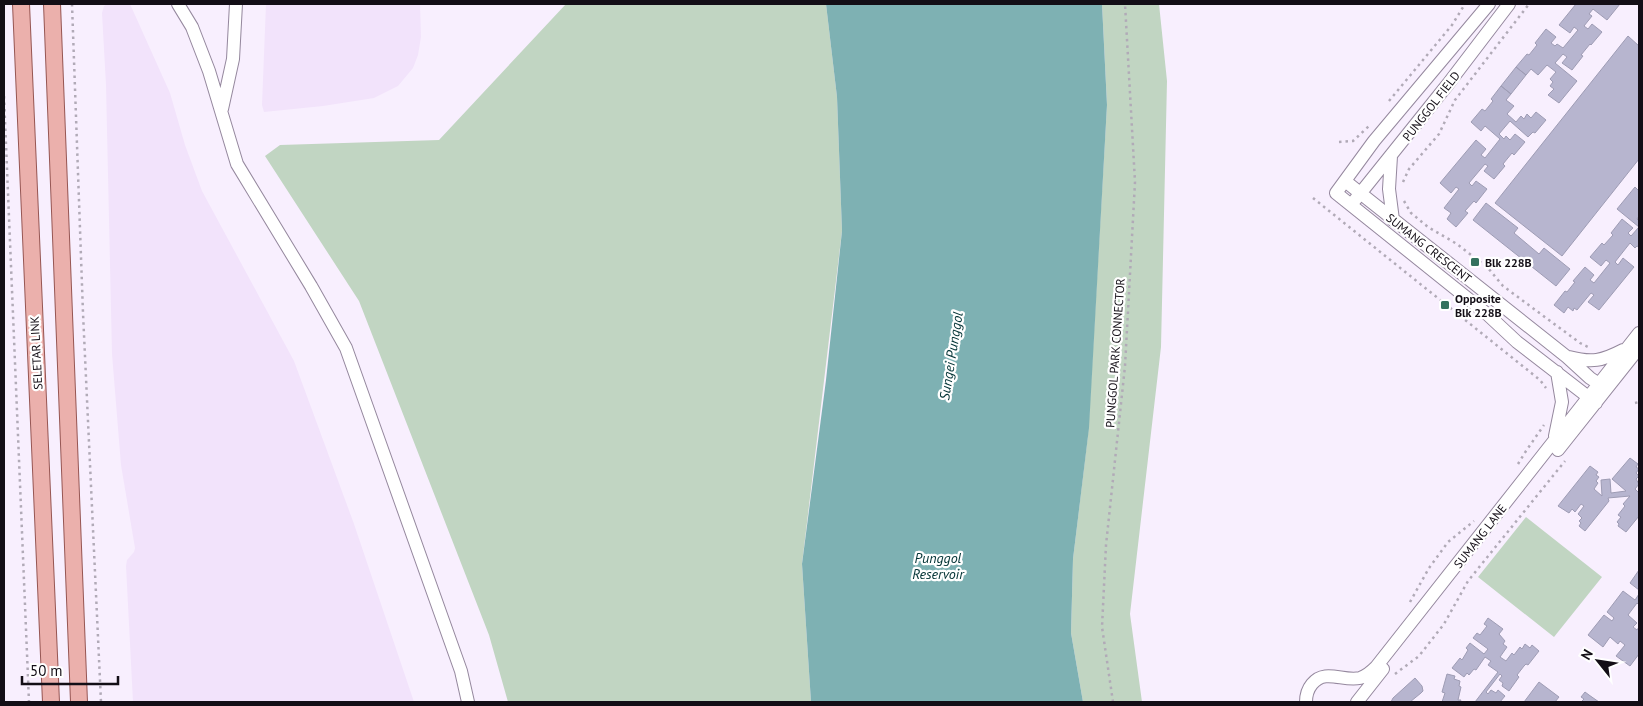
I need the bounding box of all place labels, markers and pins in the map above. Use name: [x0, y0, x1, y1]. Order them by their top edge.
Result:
place label: Blk 228B: [1485, 255, 1532, 270]
marker: Blk 228B: [1469, 256, 1481, 268]
place label: Opposite Blk 228B: [1455, 291, 1502, 320]
marker: Opposite Blk 228B: [1439, 299, 1451, 311]

